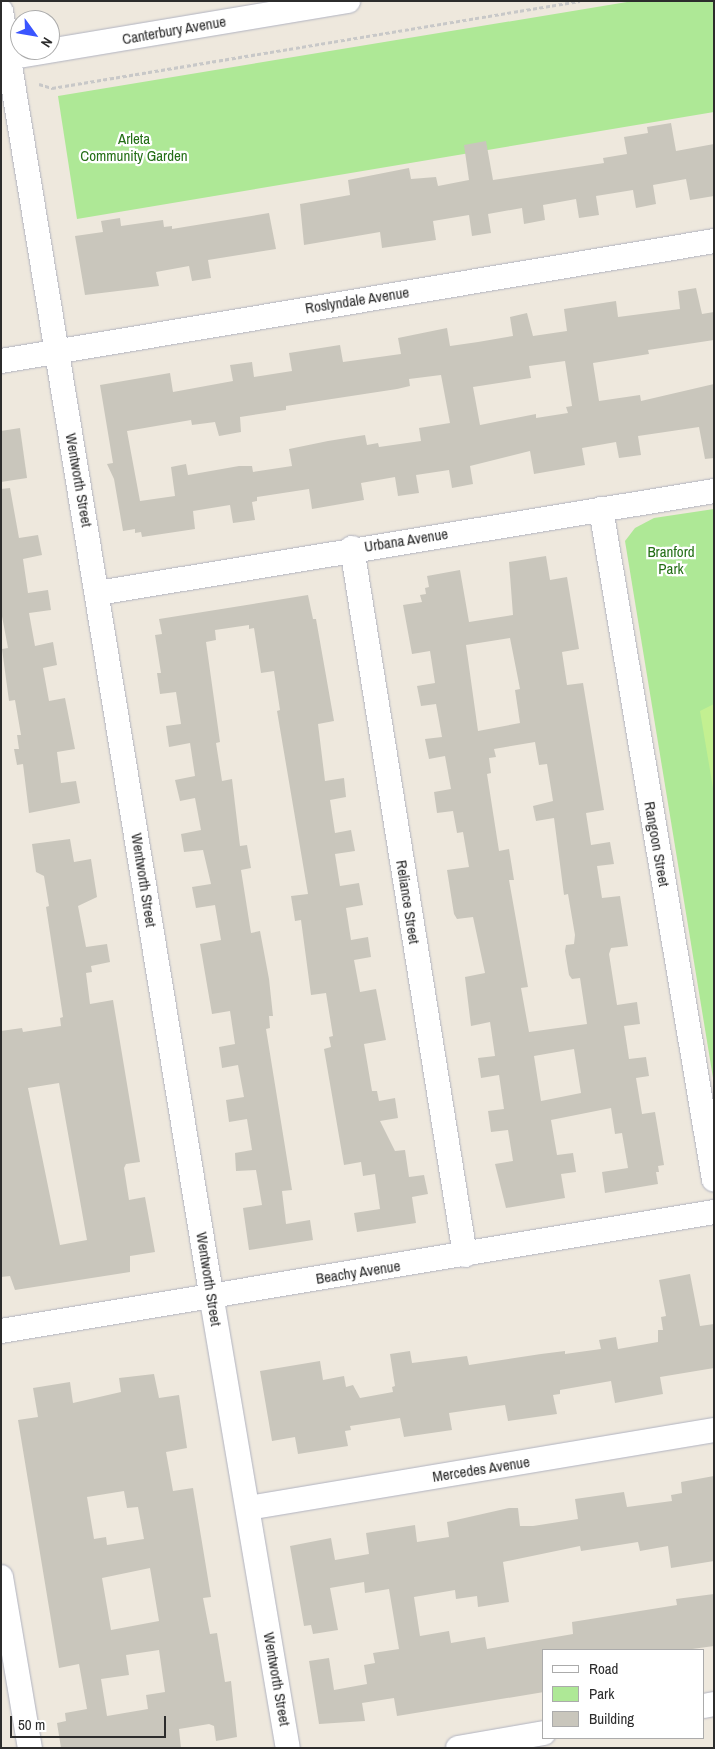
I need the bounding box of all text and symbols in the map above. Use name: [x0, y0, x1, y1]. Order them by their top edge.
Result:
north arrow: [10, 10, 60, 60]
street label: Canterbury Avenue: [120, 12, 228, 48]
text: N: [37, 34, 57, 51]
park label: Arleta Community Garden: [80, 129, 188, 164]
street label: Roslyndale Avenue: [303, 283, 411, 317]
street label: Wentworth Street: [62, 432, 96, 528]
street label: Urbana Avenue: [362, 524, 450, 556]
park label: Branford Park: [647, 542, 695, 577]
street label: Rangoon Street: [641, 800, 673, 888]
street label: Wentworth Street: [128, 832, 160, 928]
street label: Reliance Street: [392, 859, 424, 945]
street label: Wentworth Street: [193, 1231, 225, 1327]
street label: Beachy Avenue: [314, 1256, 402, 1288]
street label: Mercedes Avenue: [431, 1452, 531, 1486]
street label: Wentworth Street: [260, 1631, 294, 1727]
legend: [542, 1649, 705, 1739]
text: Road: [589, 1658, 618, 1679]
text: Park: [589, 1683, 614, 1704]
scale bar: [12, 1706, 169, 1738]
text: Building: [589, 1708, 634, 1729]
text: 50 m: [18, 1714, 45, 1735]

